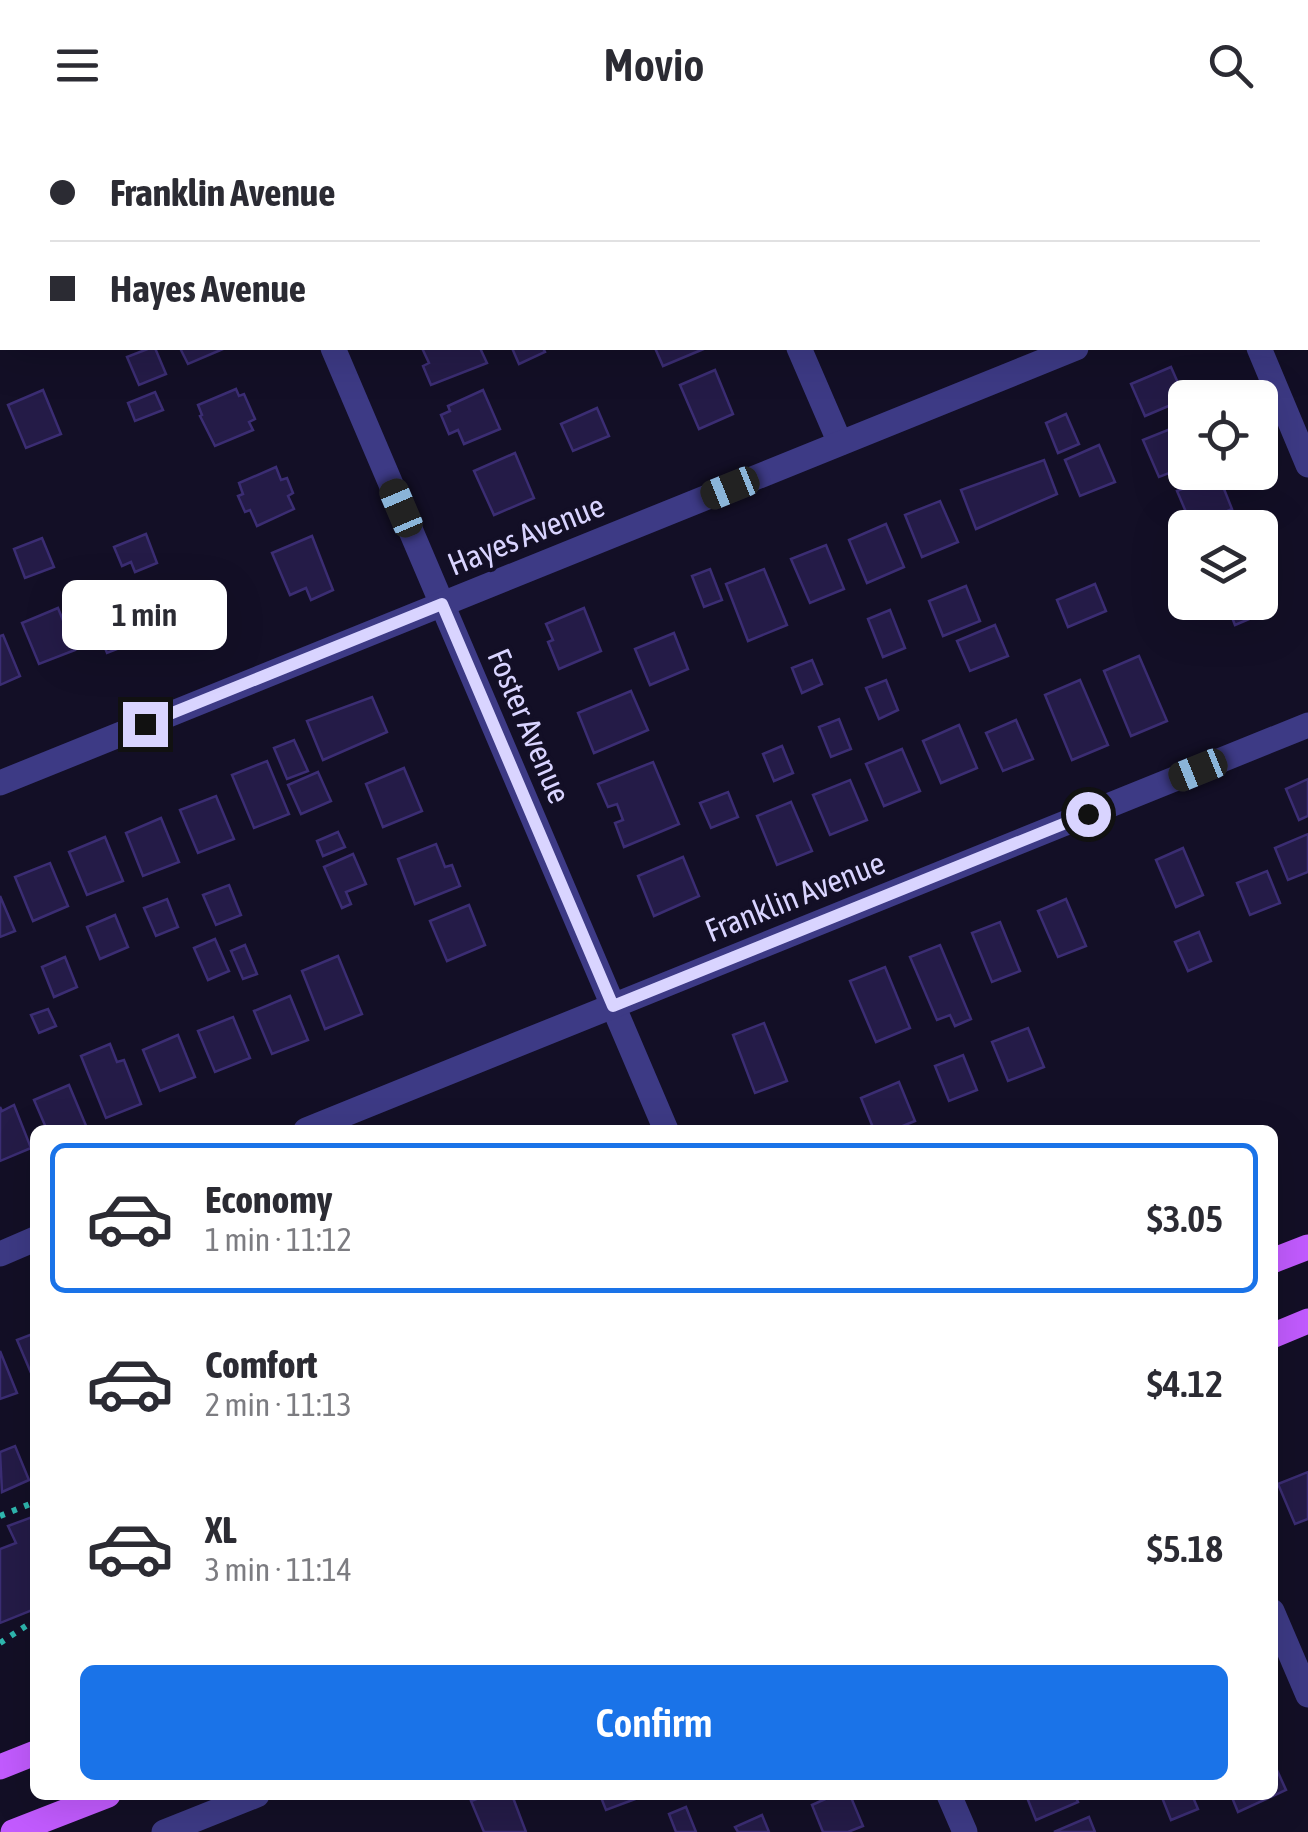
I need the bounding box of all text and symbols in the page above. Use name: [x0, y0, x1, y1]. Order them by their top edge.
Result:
icon: menu: [50, 38, 105, 93]
icon: search: [1203, 38, 1258, 93]
text: Movio: [604, 39, 704, 91]
text: Franklin Avenue: [110, 171, 335, 214]
text: Hayes Avenue: [110, 267, 306, 310]
map controls: [1168, 380, 1278, 620]
button: locate: [1168, 380, 1278, 490]
car: [697, 463, 763, 513]
car: [375, 475, 427, 541]
street label: Hayes Avenue: [442, 486, 609, 583]
button: layers: [1168, 510, 1278, 620]
callout: 1 min: [62, 579, 228, 649]
text: 1 min: [112, 596, 177, 633]
street label: Foster Avenue: [480, 643, 579, 809]
route end: [123, 702, 168, 747]
car: [1165, 745, 1231, 795]
route start: [1066, 792, 1111, 837]
street label: Franklin Avenue: [700, 844, 890, 949]
icon: car: [85, 1173, 175, 1263]
text: Economy: [205, 1178, 332, 1221]
text: $3.05: [1147, 1197, 1223, 1240]
text: 1 min · 11:12: [205, 1221, 352, 1258]
icon: car: [85, 1338, 175, 1428]
text: Comfort: [205, 1343, 317, 1386]
text: $4.12: [1147, 1362, 1223, 1405]
text: 2 min · 11:13: [205, 1386, 352, 1423]
icon: car: [85, 1503, 175, 1593]
text: XL: [205, 1508, 237, 1551]
text: $5.18: [1147, 1527, 1223, 1570]
text: 3 min · 11:14: [205, 1551, 352, 1588]
button: Confirm: [80, 1665, 1228, 1780]

